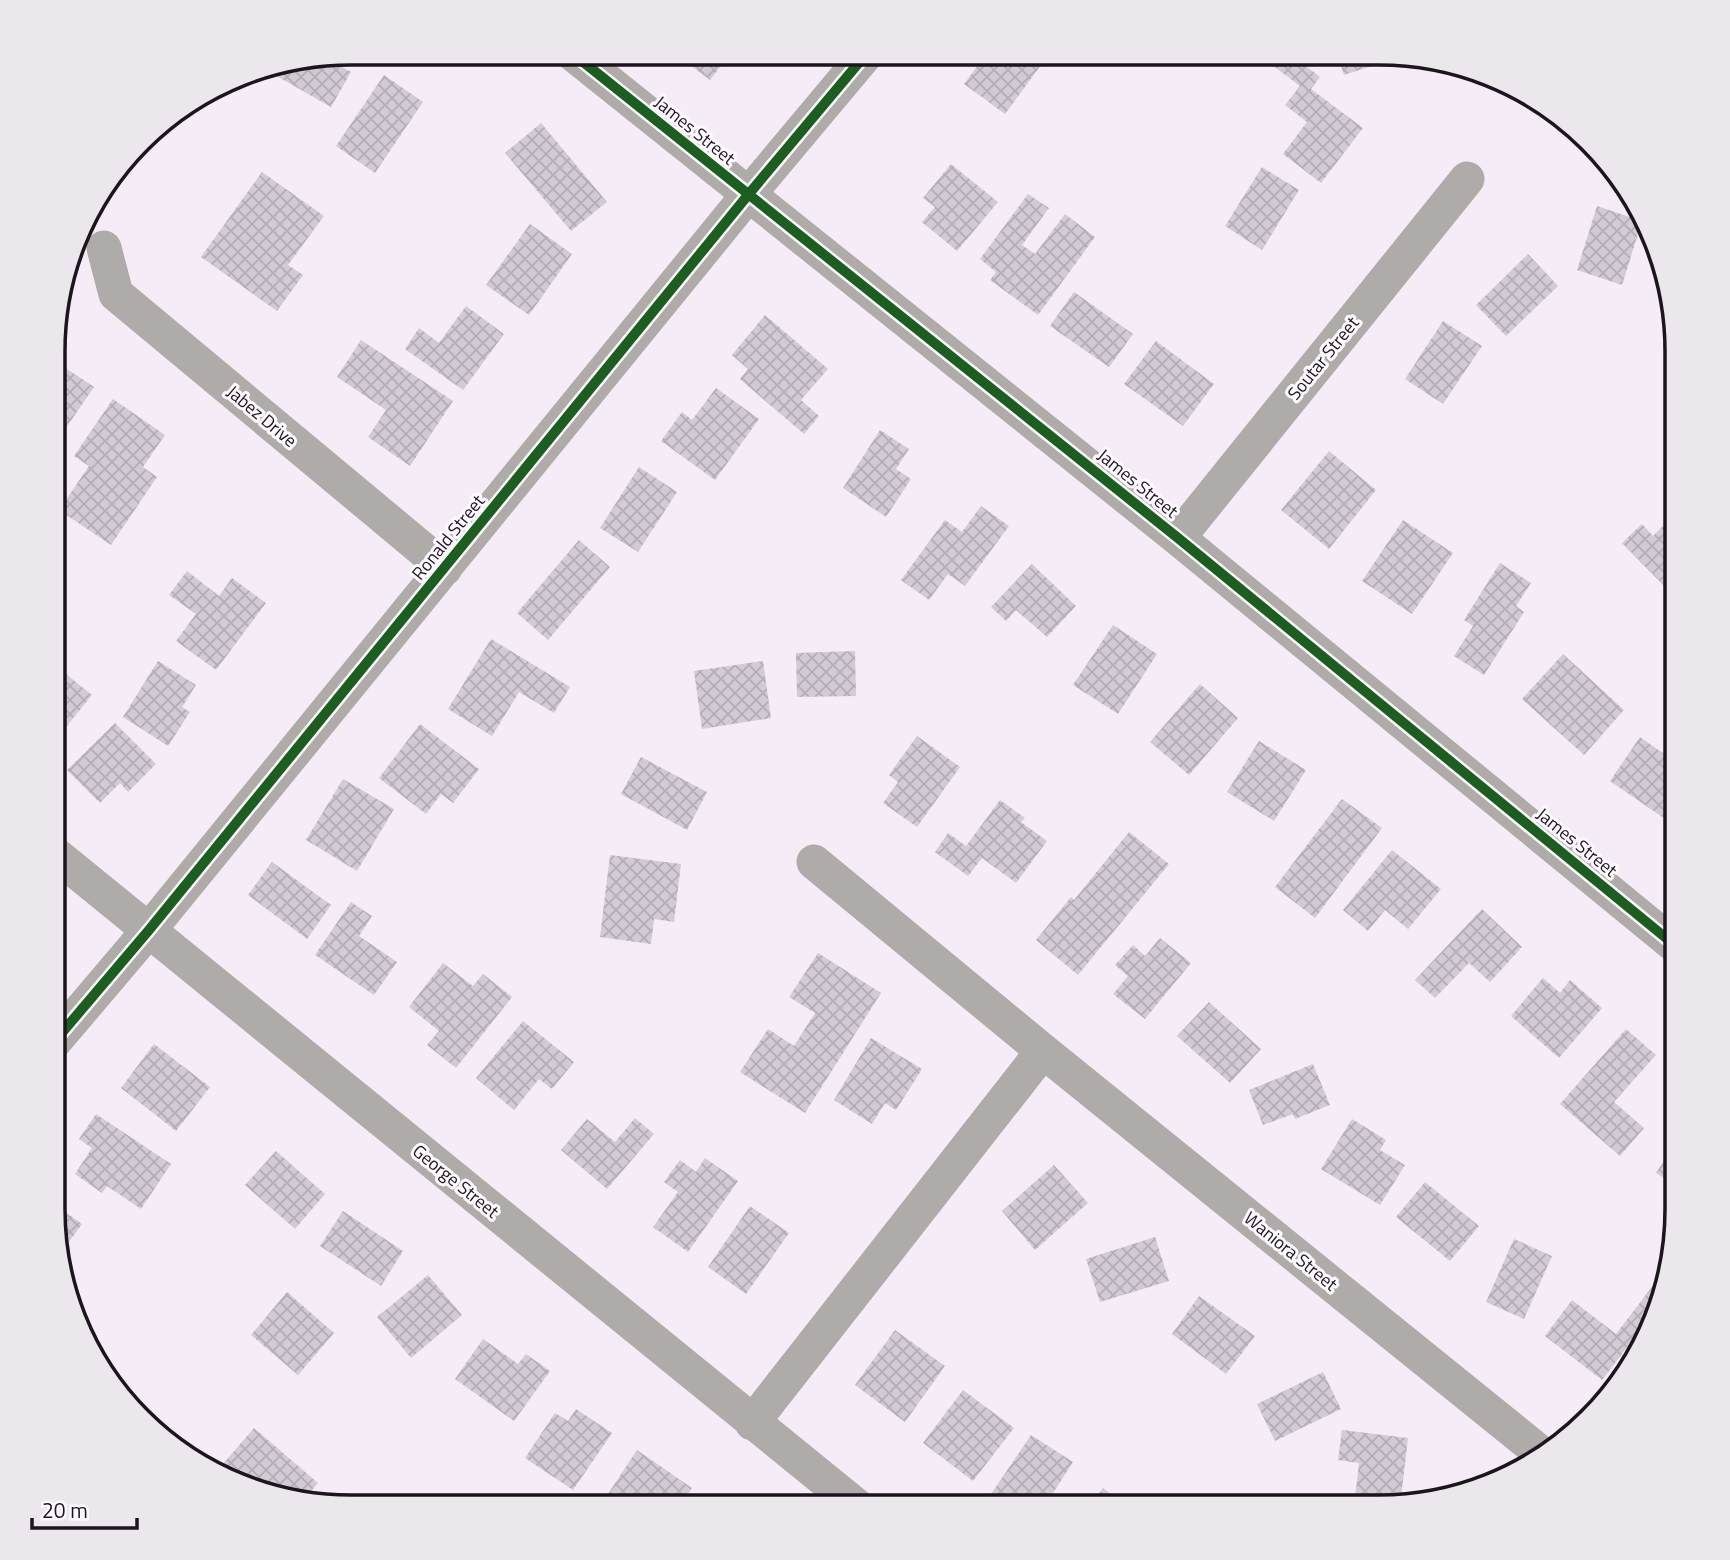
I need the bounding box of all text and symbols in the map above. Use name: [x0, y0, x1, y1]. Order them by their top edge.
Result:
street label: James Street: [649, 89, 742, 171]
street label: Soutar Street: [1281, 310, 1366, 406]
street label: Jabez Drive: [221, 379, 303, 453]
street label: James Street: [1092, 442, 1185, 524]
street label: Ronald Street: [405, 488, 491, 586]
street label: James Street: [1531, 801, 1624, 883]
street label: George Street: [407, 1138, 506, 1225]
street label: Waniora Street: [1238, 1205, 1344, 1298]
scale bar: [32, 1486, 136, 1530]
text: 20 m: [42, 1494, 88, 1526]

